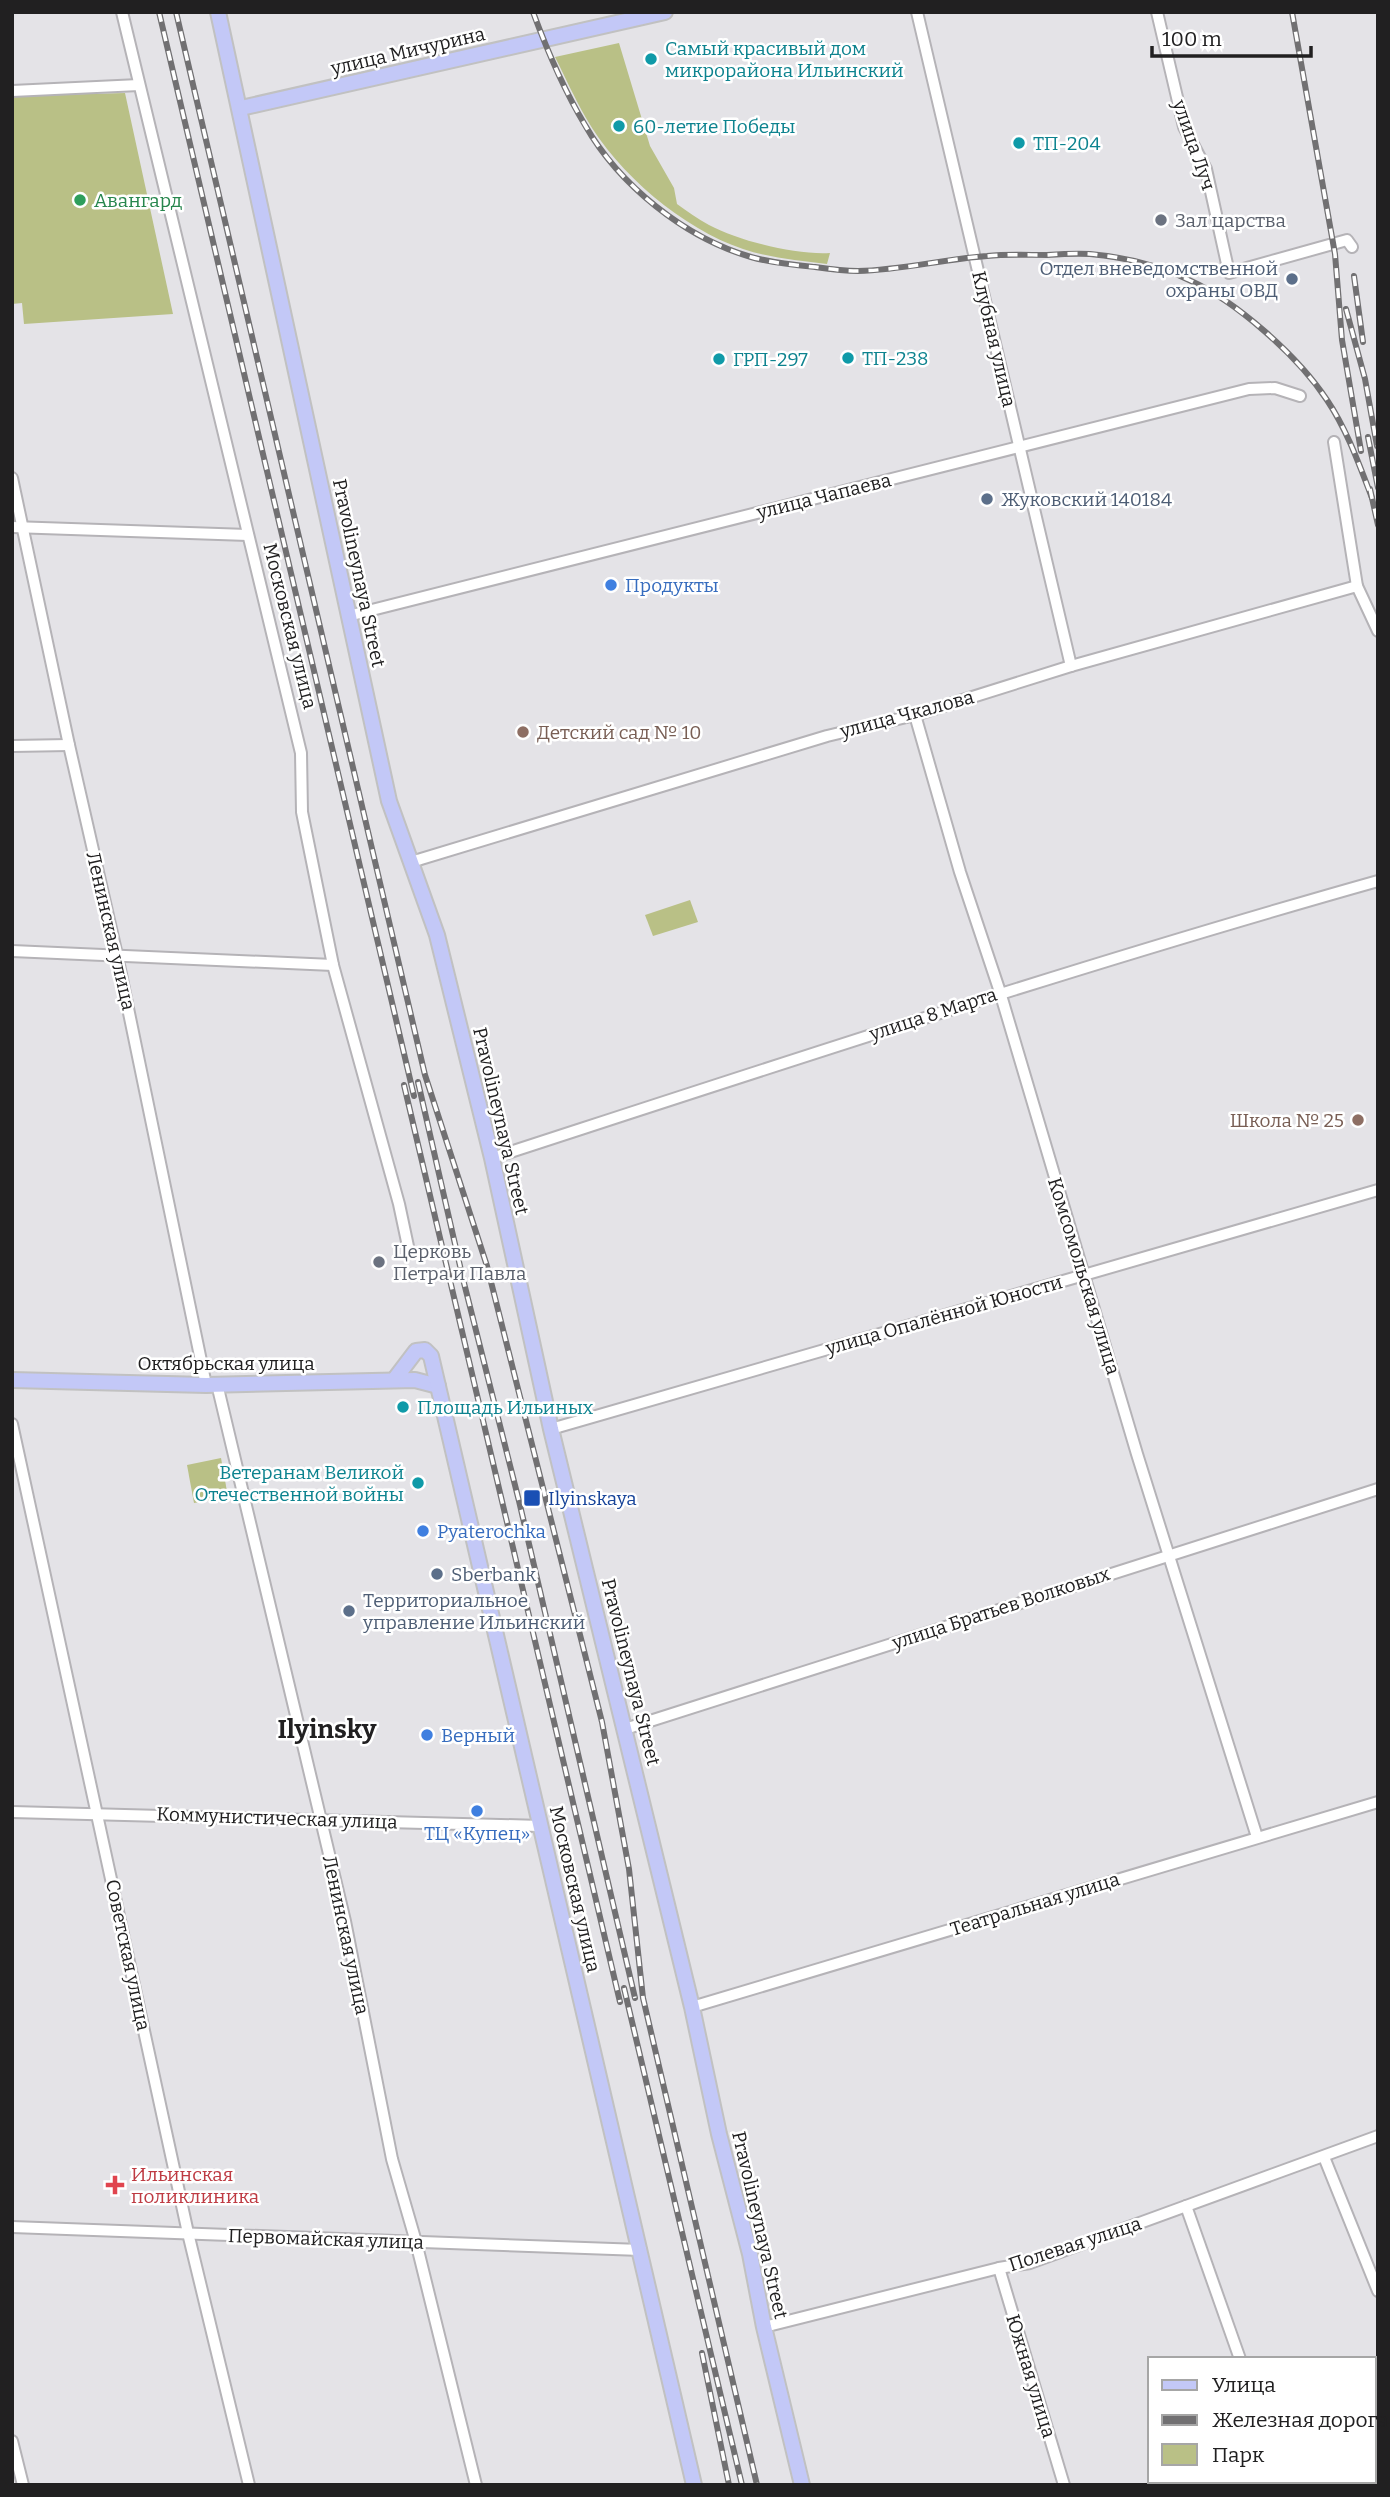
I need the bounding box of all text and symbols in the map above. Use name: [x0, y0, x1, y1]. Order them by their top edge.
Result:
scale bar: [1152, 14, 1311, 58]
street label: улица Мичурина: [328, 22, 488, 80]
text: 100 m: [1162, 26, 1222, 52]
place label: Самый красивый дом микрорайона Ильинский: [665, 37, 904, 82]
marker: Самый красивый дом микрорайона Ильинский: [643, 51, 659, 67]
street label: улица Луч: [1167, 96, 1220, 193]
place label: 60-летие Победы: [633, 115, 795, 138]
marker: 60-летие Победы: [611, 118, 627, 134]
place label: ТП-204: [1033, 132, 1101, 155]
marker: ТП-204: [1011, 135, 1027, 151]
place label: Авангард: [94, 189, 183, 212]
marker: Авангард: [72, 192, 88, 208]
place label: Зал царства: [1175, 209, 1286, 232]
marker: Зал царства: [1153, 212, 1169, 228]
place label: Отдел вневедомственной охраны ОВД: [1039, 257, 1278, 302]
street label: Клубная улица: [967, 269, 1021, 410]
marker: Отдел вневедомственной охраны ОВД: [1284, 271, 1300, 287]
place label: ТП-238: [862, 347, 928, 370]
place label: ГРП-297: [733, 348, 808, 371]
marker: ТП-238: [840, 350, 856, 366]
marker: ГРП-297: [711, 351, 727, 367]
street label: улица Чапаева: [754, 468, 894, 524]
street label: Pravolineynaya Street: [328, 477, 390, 669]
place label: Жуковский 140184: [1001, 488, 1172, 511]
marker: Жуковский 140184: [979, 491, 995, 507]
street label: Московская улица: [258, 541, 322, 712]
place label: Продукты: [625, 574, 719, 597]
marker: Продукты: [603, 577, 619, 593]
street label: улица Чкалова: [837, 685, 977, 743]
place label: Детский сад № 10: [537, 721, 702, 744]
marker: Детский сад № 10: [515, 724, 531, 740]
street label: Ленинская улица: [82, 849, 141, 1013]
street label: улица 8 Марта: [865, 982, 1000, 1046]
street label: Pravolineynaya Street: [468, 1025, 534, 1217]
place label: Школа № 25: [1230, 1109, 1344, 1132]
marker: Школа № 25: [1350, 1112, 1366, 1128]
street label: Комсомольская улица: [1043, 1175, 1125, 1378]
place label: Церковь Петра и Павла: [393, 1240, 527, 1285]
marker: Церковь Петра и Павла: [371, 1254, 387, 1270]
street label: улица Опалённой Юности: [822, 1270, 1065, 1360]
street label: Октябрьская улица: [137, 1352, 315, 1375]
place label: Площадь Ильиных: [417, 1396, 594, 1419]
marker: Площадь Ильиных: [395, 1399, 411, 1415]
place label: Ветеранам Великой Отечественной войны: [194, 1461, 404, 1506]
marker: Ветеранам Великой Отечественной войны: [410, 1475, 426, 1491]
place label: Ilyinskaya: [548, 1487, 637, 1510]
marker: Ilyinskaya: [522, 1488, 542, 1508]
place label: Pyaterochka: [437, 1520, 547, 1543]
marker: Pyaterochka: [415, 1523, 431, 1539]
street label: улица Братьев Волковых: [888, 1562, 1113, 1654]
place label: Sberbank: [451, 1563, 536, 1586]
marker: Sberbank: [429, 1566, 445, 1582]
street label: Pravolineynaya Street: [597, 1576, 665, 1768]
place label: Территориальное управление Ильинский: [362, 1589, 585, 1634]
marker: Территориальное управление Ильинский: [341, 1603, 357, 1619]
district label: Ilyinsky: [277, 1714, 377, 1745]
place label: Верный: [441, 1724, 515, 1747]
marker: Верный: [419, 1727, 435, 1743]
street label: Коммунистическая улица: [156, 1802, 399, 1834]
marker: ТЦ «Купец»: [469, 1803, 485, 1819]
street label: Московская улица: [545, 1804, 605, 1975]
place label: ТЦ «Купец»: [424, 1822, 530, 1845]
street label: Ленинская улица: [318, 1853, 374, 2017]
street label: Театральная улица: [948, 1867, 1123, 1941]
street label: Советская улица: [101, 1877, 155, 2033]
street label: Pravolineynaya Street: [727, 2129, 793, 2321]
place label: Ильинская поликлиника: [131, 2163, 260, 2208]
marker: Ильинская поликлиника: [105, 2175, 125, 2195]
street label: Полевая улица: [1006, 2212, 1145, 2276]
street label: Первомайская улица: [228, 2224, 425, 2254]
street label: Южная улица: [1001, 2311, 1061, 2441]
legend: [1148, 2357, 1376, 2483]
text: Улица: [1212, 2372, 1276, 2398]
text: Железная дорога: [1212, 2407, 1389, 2433]
text: Парк: [1212, 2442, 1265, 2468]

